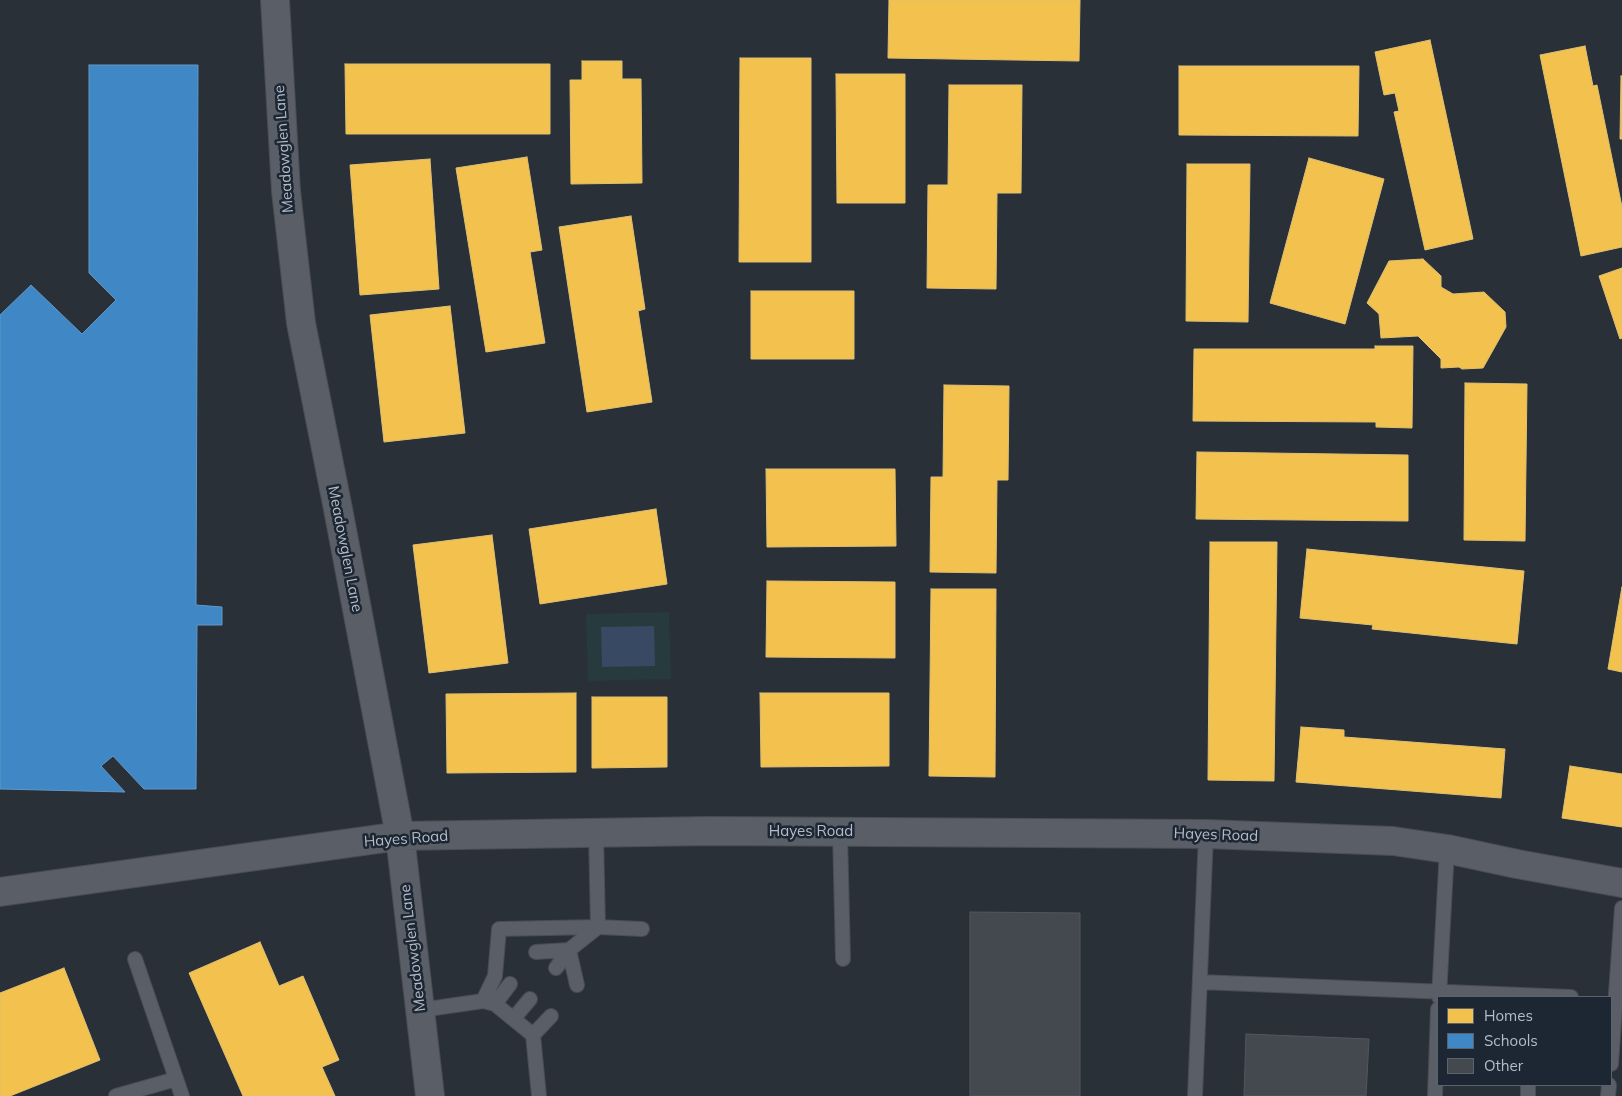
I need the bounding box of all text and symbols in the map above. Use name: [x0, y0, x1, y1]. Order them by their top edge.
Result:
street label: Meadowglen Lane: [271, 85, 297, 213]
street label: Meadowglen Lane: [324, 484, 366, 614]
street label: Hayes Road: [769, 822, 853, 840]
street label: Hayes Road: [1173, 825, 1259, 845]
street label: Hayes Road: [363, 827, 449, 851]
street label: Meadowglen Lane: [396, 883, 430, 1013]
legend: [1437, 996, 1612, 1086]
text: Homes: [1484, 1006, 1533, 1025]
text: Schools: [1484, 1031, 1538, 1050]
text: Other: [1484, 1056, 1523, 1075]

